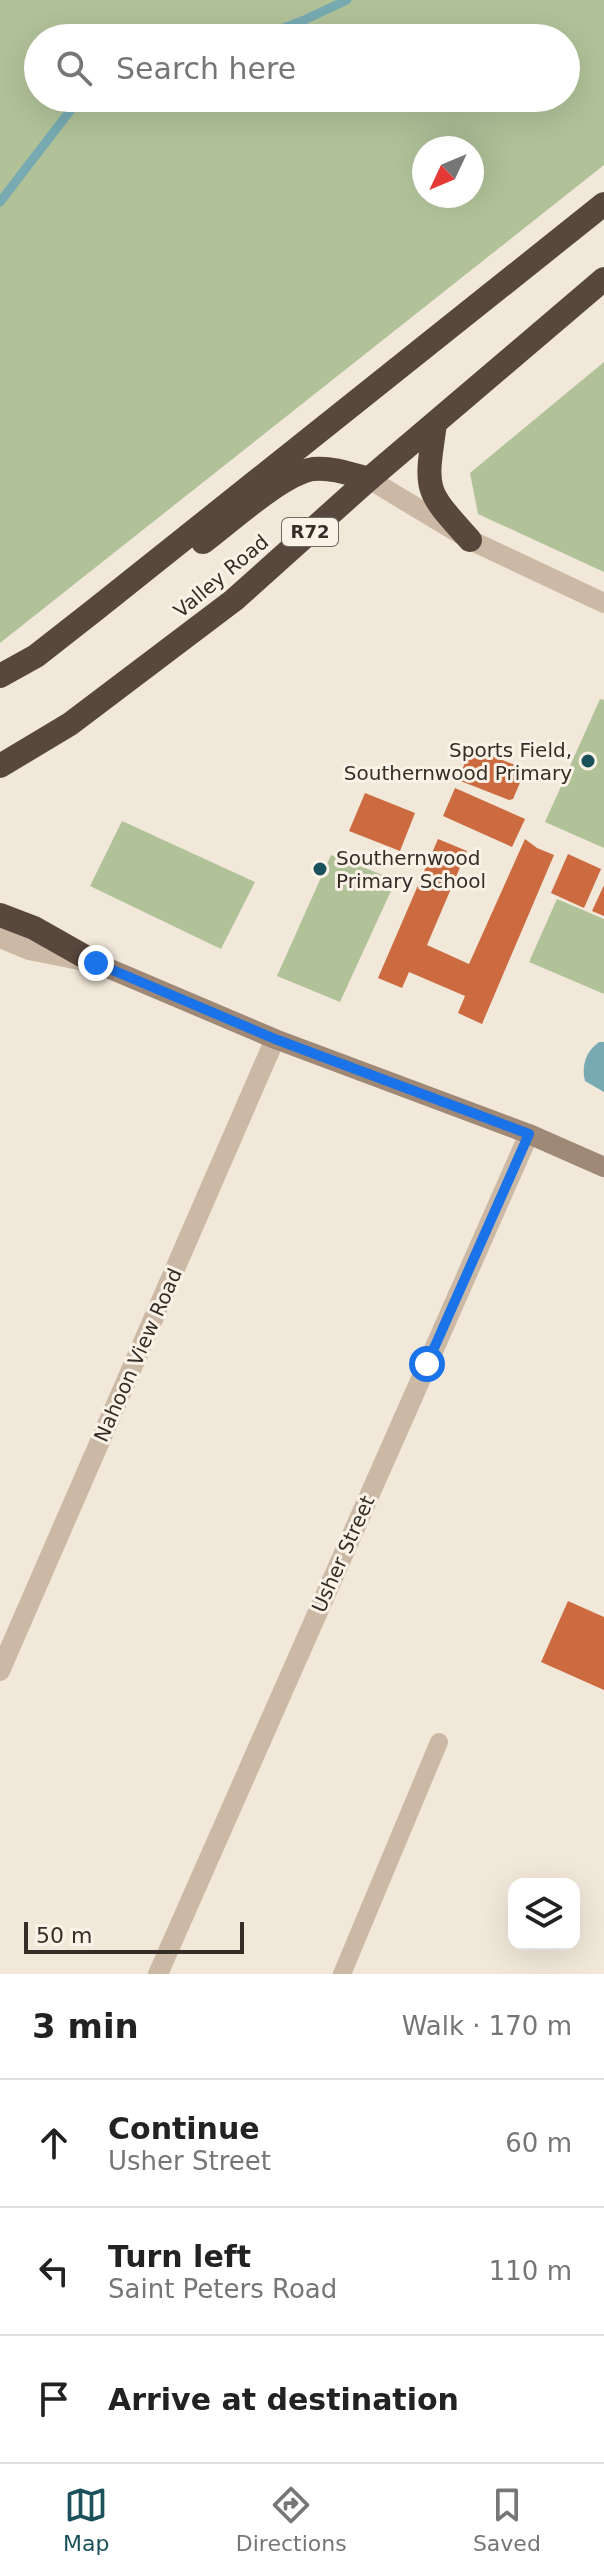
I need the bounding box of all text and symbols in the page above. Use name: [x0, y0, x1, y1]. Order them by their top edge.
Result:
search box: [24, 24, 580, 112]
icon: search: [52, 46, 96, 90]
text: Search here: [116, 51, 296, 86]
north arrow: [412, 136, 484, 208]
road number: R72: [282, 518, 338, 546]
street label: Valley Road: [169, 529, 273, 623]
place label: Sports Field, Southernwood Primary: [344, 738, 572, 785]
marker: Sports Field, Southernwood Primary: [579, 752, 597, 770]
place label: Southernwood Primary School: [336, 846, 486, 893]
marker: Southernwood Primary School: [311, 860, 329, 878]
route end: [78, 945, 114, 981]
street label: Nahoon View Road: [89, 1265, 187, 1445]
route start: [409, 1346, 445, 1382]
street label: Usher Street: [307, 1492, 380, 1616]
map controls: [508, 1878, 580, 1950]
button: layers: [508, 1878, 580, 1950]
scale bar: [24, 1918, 244, 1954]
text: 50 m: [36, 1923, 92, 1948]
text: 3 min: [32, 2006, 139, 2046]
text: Walk · 170 m: [402, 2011, 572, 2041]
text: Continue: [108, 2111, 260, 2146]
icon: ahead: [32, 2121, 76, 2165]
text: 60 m: [505, 2128, 572, 2158]
text: Usher Street: [108, 2146, 271, 2176]
text: Turn left: [108, 2239, 251, 2274]
icon: left: [32, 2249, 76, 2293]
text: 110 m: [489, 2256, 572, 2286]
text: Saint Peters Road: [108, 2274, 337, 2304]
icon: arrive: [32, 2377, 76, 2421]
text: Arrive at destination: [108, 2382, 459, 2417]
tab: Map: [63, 2483, 110, 2556]
tab: Directions: [236, 2483, 347, 2556]
tab: Saved: [473, 2483, 541, 2556]

